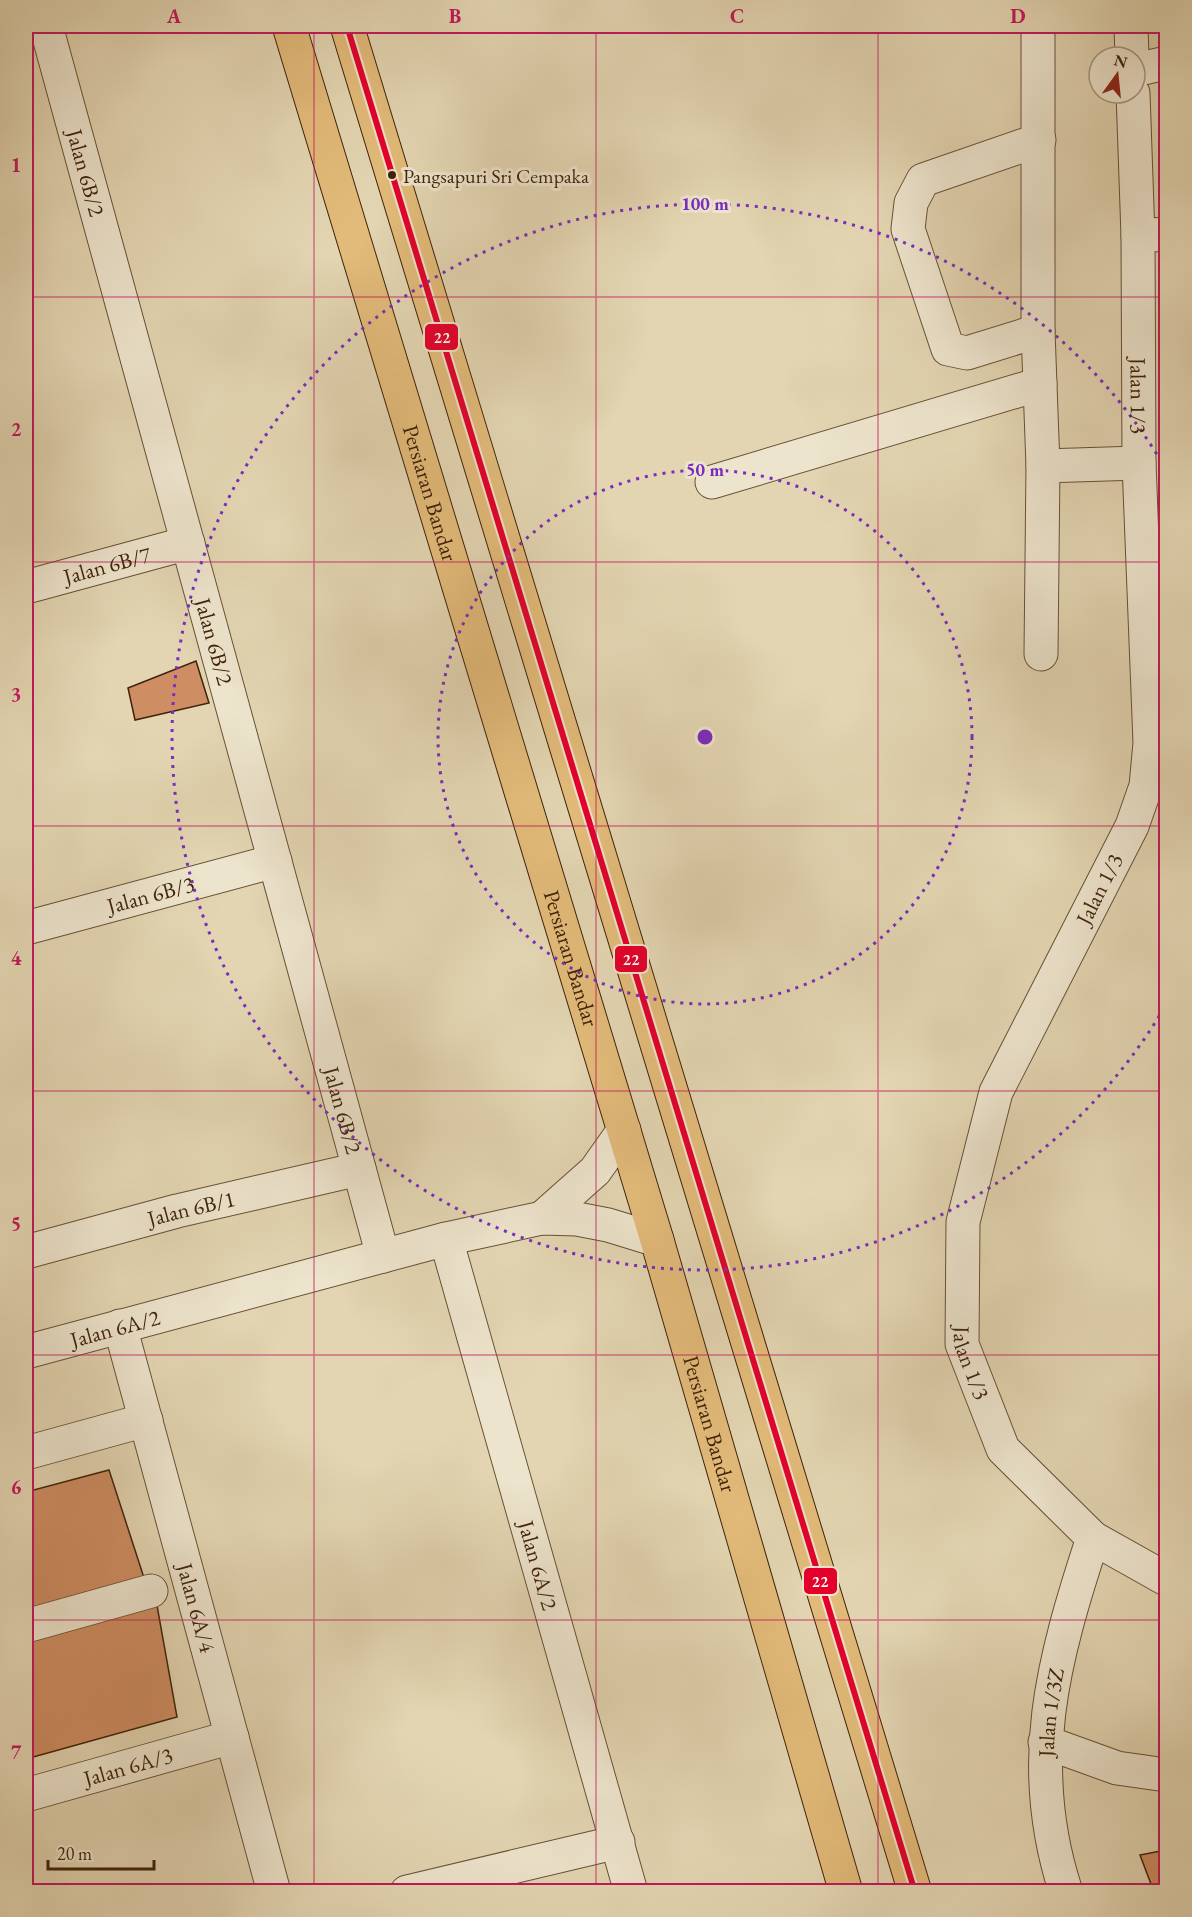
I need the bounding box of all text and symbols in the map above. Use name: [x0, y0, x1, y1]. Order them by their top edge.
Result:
text: A: [166, 3, 182, 29]
text: B: [449, 3, 461, 29]
text: C: [730, 3, 744, 29]
text: D: [1010, 3, 1026, 29]
north arrow: [1087, 45, 1147, 105]
text: N: [1112, 49, 1130, 73]
street label: Jalan 6B/2: [59, 124, 112, 220]
text: 1: [11, 152, 21, 178]
place label: Pangsapuri Sri Cempaka: [403, 163, 589, 189]
marker: Pangsapuri Sri Cempaka: [386, 169, 398, 181]
text: 100 m: [681, 192, 729, 215]
line badge: 22: [424, 323, 459, 351]
text: 22: [434, 327, 451, 348]
street label: Jalan 1/3: [1124, 356, 1153, 434]
text: 2: [11, 416, 22, 442]
street label: Persiaran Bandar: [396, 421, 465, 565]
text: 50 m: [686, 458, 724, 481]
street label: Jalan 6B/7: [58, 540, 154, 592]
street label: Jalan 6B/2: [188, 593, 240, 689]
text: 3: [11, 681, 21, 707]
centre of rings: [695, 727, 715, 747]
street label: Jalan 1/3: [1068, 849, 1130, 932]
street label: Jalan 6B/3: [102, 869, 198, 921]
street label: Persiaran Bandar: [537, 887, 606, 1031]
text: 4: [11, 945, 22, 971]
line badge: 22: [614, 945, 648, 973]
text: 22: [623, 949, 640, 970]
street label: Jalan 6B/2: [316, 1061, 368, 1157]
street label: Jalan 6B/1: [142, 1184, 238, 1234]
text: 5: [11, 1210, 21, 1236]
street label: Jalan 6A/2: [65, 1303, 163, 1355]
street label: Jalan 1/3: [947, 1324, 996, 1404]
street label: Persiaran Bandar: [676, 1352, 744, 1496]
text: 6: [11, 1474, 22, 1500]
street label: Jalan 6A/2: [511, 1515, 564, 1614]
street label: Jalan 6A/4: [170, 1558, 222, 1656]
line badge: 22: [803, 1567, 838, 1595]
text: 22: [812, 1571, 829, 1592]
street label: Jalan 1/3Z: [1031, 1666, 1071, 1759]
text: 7: [11, 1739, 22, 1765]
street label: Jalan 6A/3: [78, 1740, 176, 1794]
scale bar: [48, 1833, 154, 1871]
text: 20 m: [57, 1842, 92, 1865]

